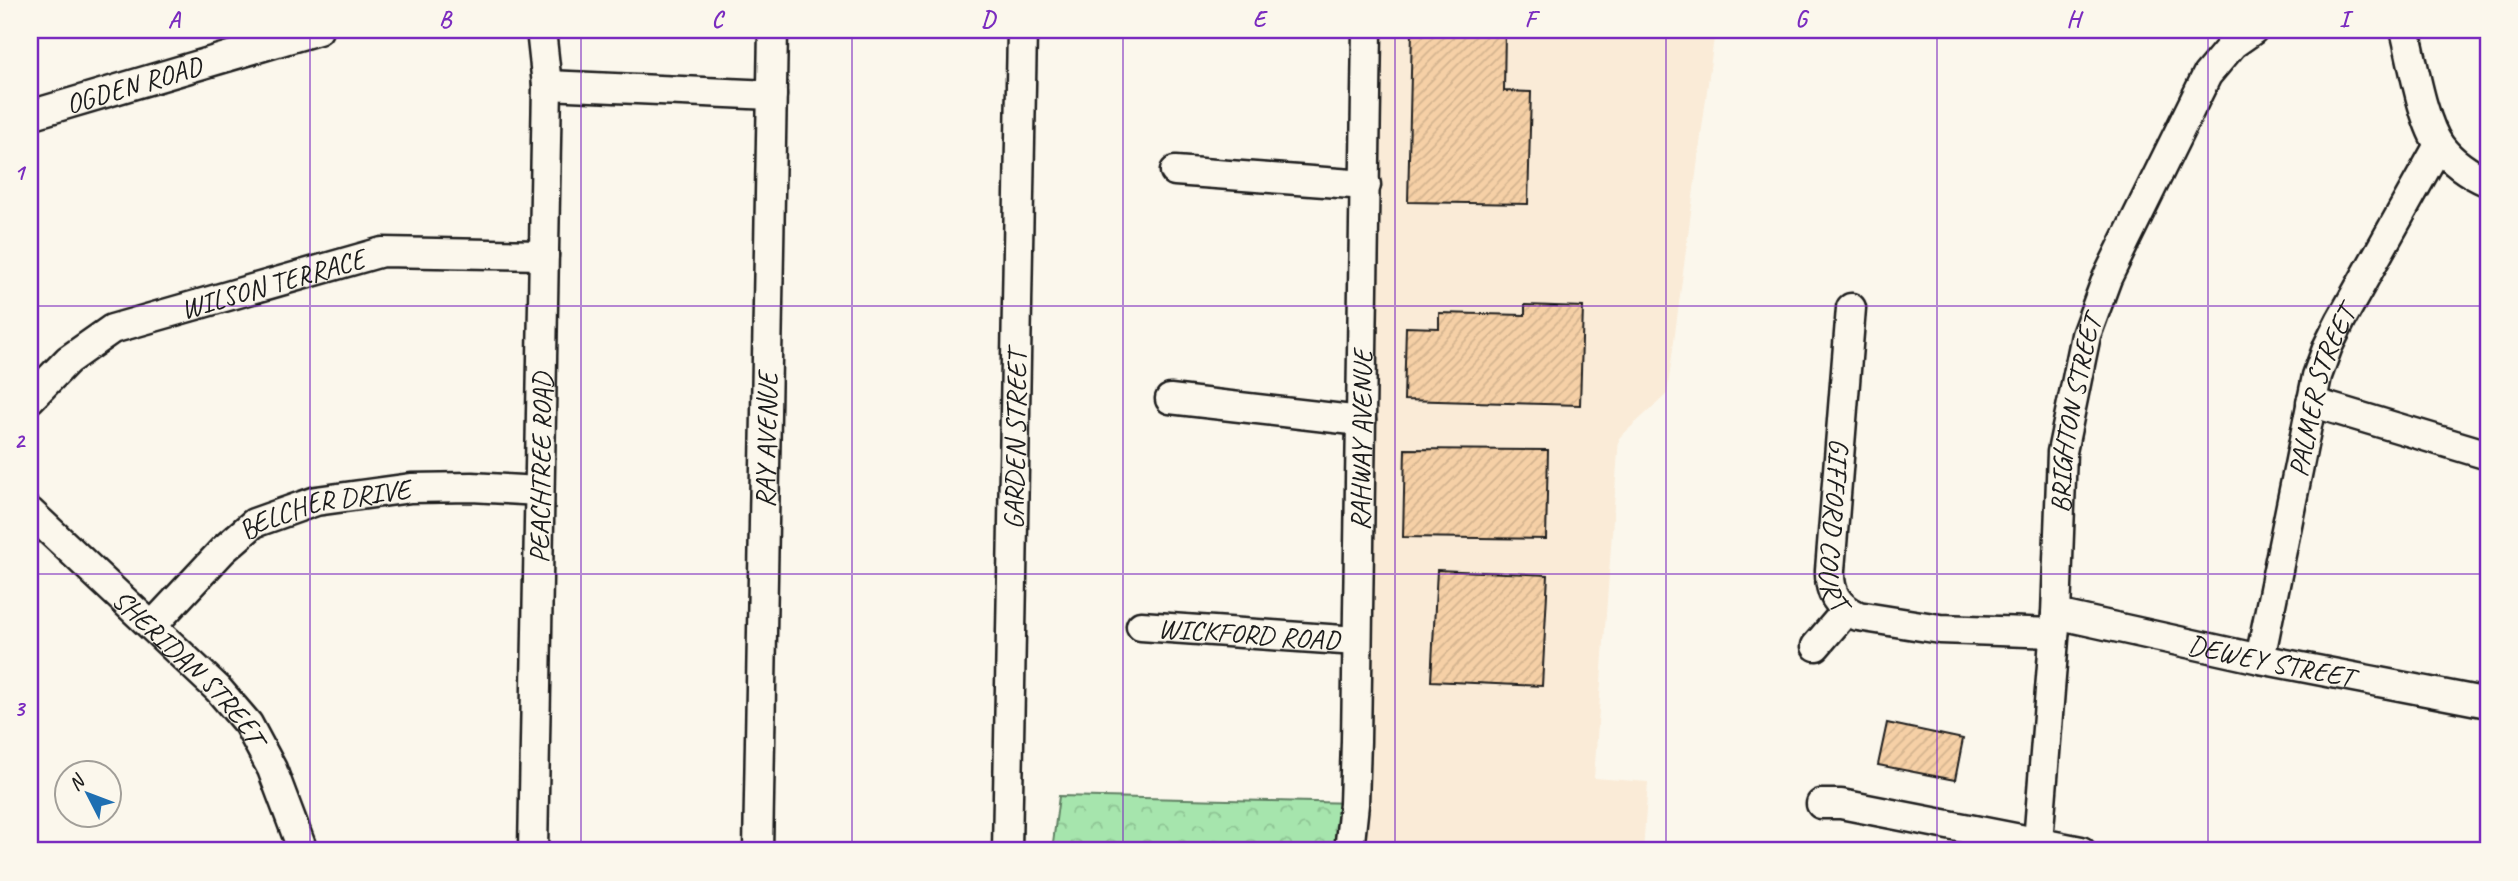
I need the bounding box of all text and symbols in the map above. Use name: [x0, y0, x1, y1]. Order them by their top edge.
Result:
text: A: [168, 5, 182, 34]
text: B: [439, 5, 453, 34]
text: C: [712, 5, 726, 34]
text: D: [981, 5, 997, 34]
text: E: [1253, 5, 1269, 34]
text: F: [1525, 5, 1541, 34]
text: G: [1795, 5, 1810, 34]
text: H: [2066, 5, 2084, 34]
text: I: [2339, 5, 2354, 34]
street label: OGDEN ROAD: [61, 47, 207, 121]
text: 1: [14, 158, 27, 187]
street label: WILSON TERRACE: [176, 239, 372, 326]
street label: PALMER STREET: [2280, 293, 2366, 479]
street label: BRIGHTON STREET: [2042, 305, 2111, 514]
street label: GARDEN STREET: [995, 343, 1034, 530]
street label: RAHWAY AVENUE: [1342, 346, 1380, 531]
street label: RAY AVENUE: [747, 368, 784, 508]
street label: PEACHTREE ROAD: [521, 370, 559, 563]
text: 2: [14, 426, 27, 455]
street label: GIFFORD COURT: [1812, 437, 1861, 623]
street label: BELCHER DRIVE: [230, 470, 415, 547]
street label: SHERIDAN STREET: [105, 582, 276, 756]
street label: WICKFORD ROAD: [1157, 610, 1342, 657]
street label: DEWEY STREET: [2185, 626, 2363, 695]
text: 3: [14, 694, 27, 723]
north arrow: [52, 758, 122, 828]
text: N: [63, 768, 91, 796]

